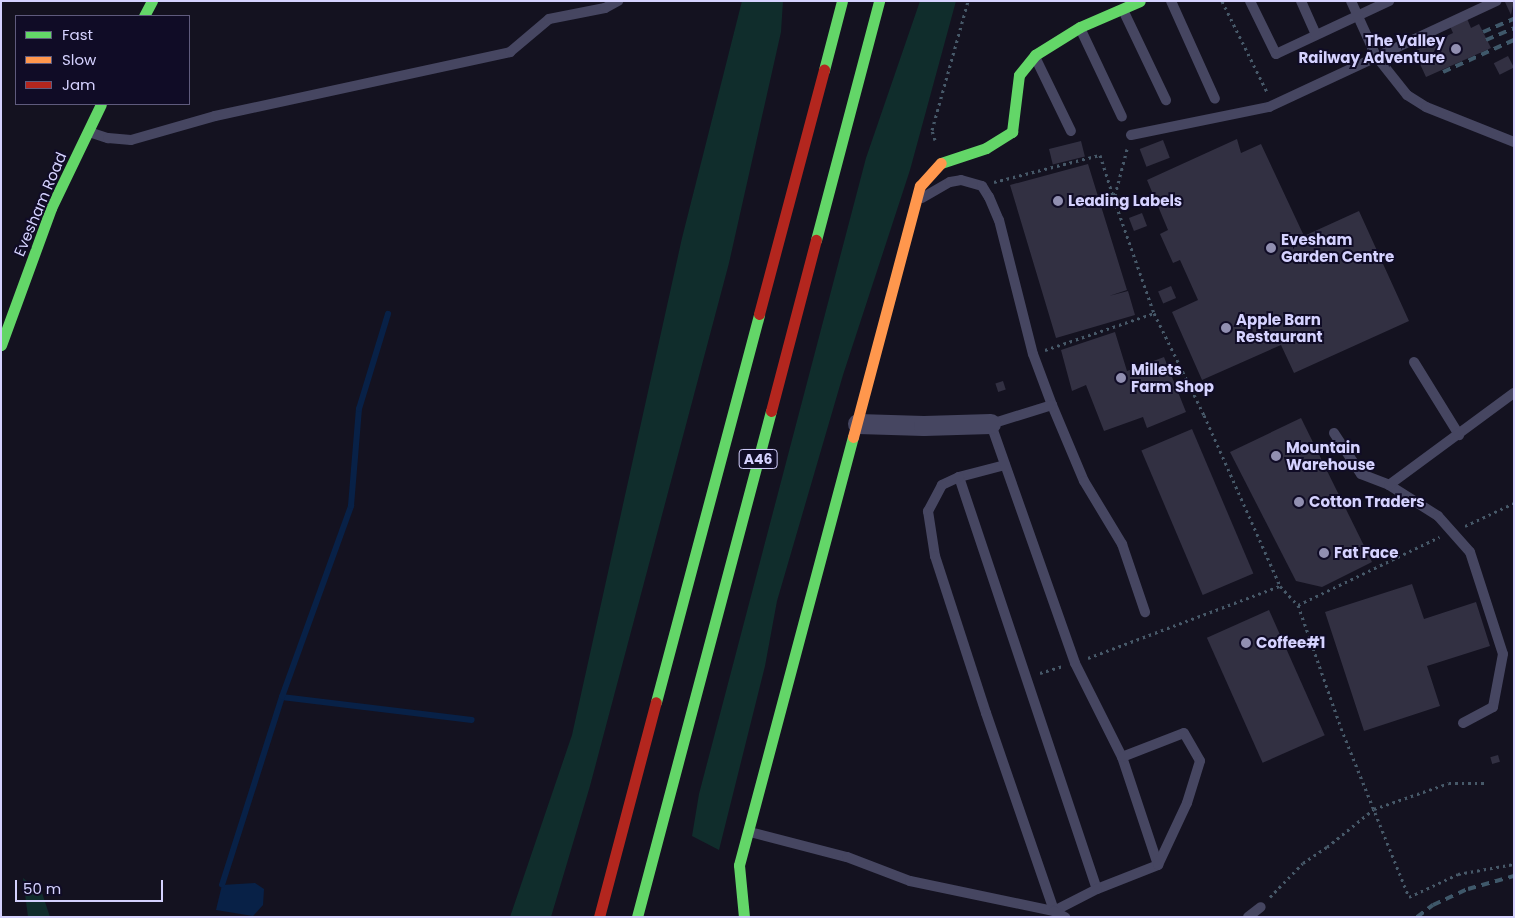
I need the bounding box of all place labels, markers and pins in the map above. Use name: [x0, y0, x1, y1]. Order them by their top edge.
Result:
place label: The Valley Railway Adventure: [1299, 31, 1445, 66]
marker: The Valley Railway Adventure: [1449, 42, 1463, 56]
place label: Leading Labels: [1068, 192, 1182, 210]
marker: Leading Labels: [1052, 195, 1064, 207]
place label: Evesham Garden Centre: [1281, 230, 1394, 265]
marker: Evesham Garden Centre: [1265, 242, 1277, 254]
place label: Apple Barn Restaurant: [1236, 310, 1323, 345]
marker: Apple Barn Restaurant: [1220, 322, 1232, 334]
place label: Millets Farm Shop: [1131, 360, 1214, 395]
marker: Millets Farm Shop: [1115, 372, 1127, 384]
place label: Mountain Warehouse: [1286, 438, 1375, 473]
marker: Mountain Warehouse: [1270, 450, 1282, 462]
place label: Cotton Traders: [1309, 493, 1425, 511]
marker: Cotton Traders: [1293, 496, 1305, 508]
place label: Fat Face: [1334, 544, 1398, 562]
marker: Fat Face: [1318, 547, 1330, 559]
place label: Coffee#1: [1256, 634, 1325, 652]
marker: Coffee#1: [1240, 637, 1252, 649]

